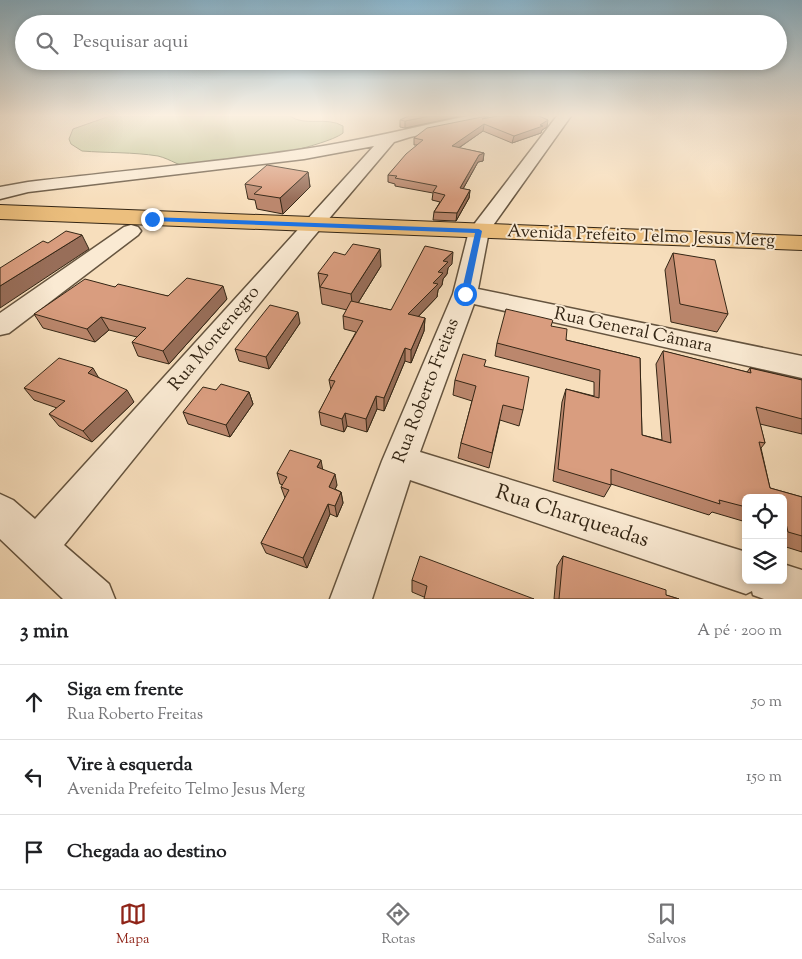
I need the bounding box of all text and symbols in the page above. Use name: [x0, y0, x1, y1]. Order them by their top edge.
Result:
search box: [15, 15, 787, 70]
icon: search: [33, 29, 61, 57]
text: Pesquisar aqui: [73, 29, 188, 56]
route end: [141, 208, 164, 231]
street label: Avenida Prefeito Telmo Jesus Merg: [507, 219, 776, 255]
street label: Rua Montenegro: [163, 281, 267, 397]
route start: [454, 283, 477, 306]
street label: Rua General Câmara: [551, 302, 715, 360]
street label: Rua Roberto Freitas: [387, 315, 467, 467]
street label: Rua Charqueadas: [491, 478, 653, 556]
map controls: [742, 494, 787, 584]
button: locate: [742, 494, 787, 539]
button: layers: [742, 539, 787, 584]
text: 3 min: [20, 617, 69, 647]
text: A pé · 200 m: [697, 620, 782, 643]
text: Siga em frente: [67, 677, 183, 704]
icon: ahead: [20, 688, 48, 716]
text: 50 m: [751, 691, 782, 714]
text: Rua Roberto Freitas: [67, 704, 203, 727]
text: Vire à esquerda: [67, 752, 193, 779]
icon: left: [20, 763, 48, 791]
text: 150 m: [746, 766, 782, 789]
text: Avenida Prefeito Telmo Jesus Merg: [67, 779, 305, 802]
icon: arrive: [20, 838, 48, 866]
text: Chegada ao destino: [67, 839, 227, 866]
tab: Mapa: [116, 900, 149, 950]
tab: Rotas: [381, 900, 415, 950]
tab: Salvos: [647, 900, 686, 950]

